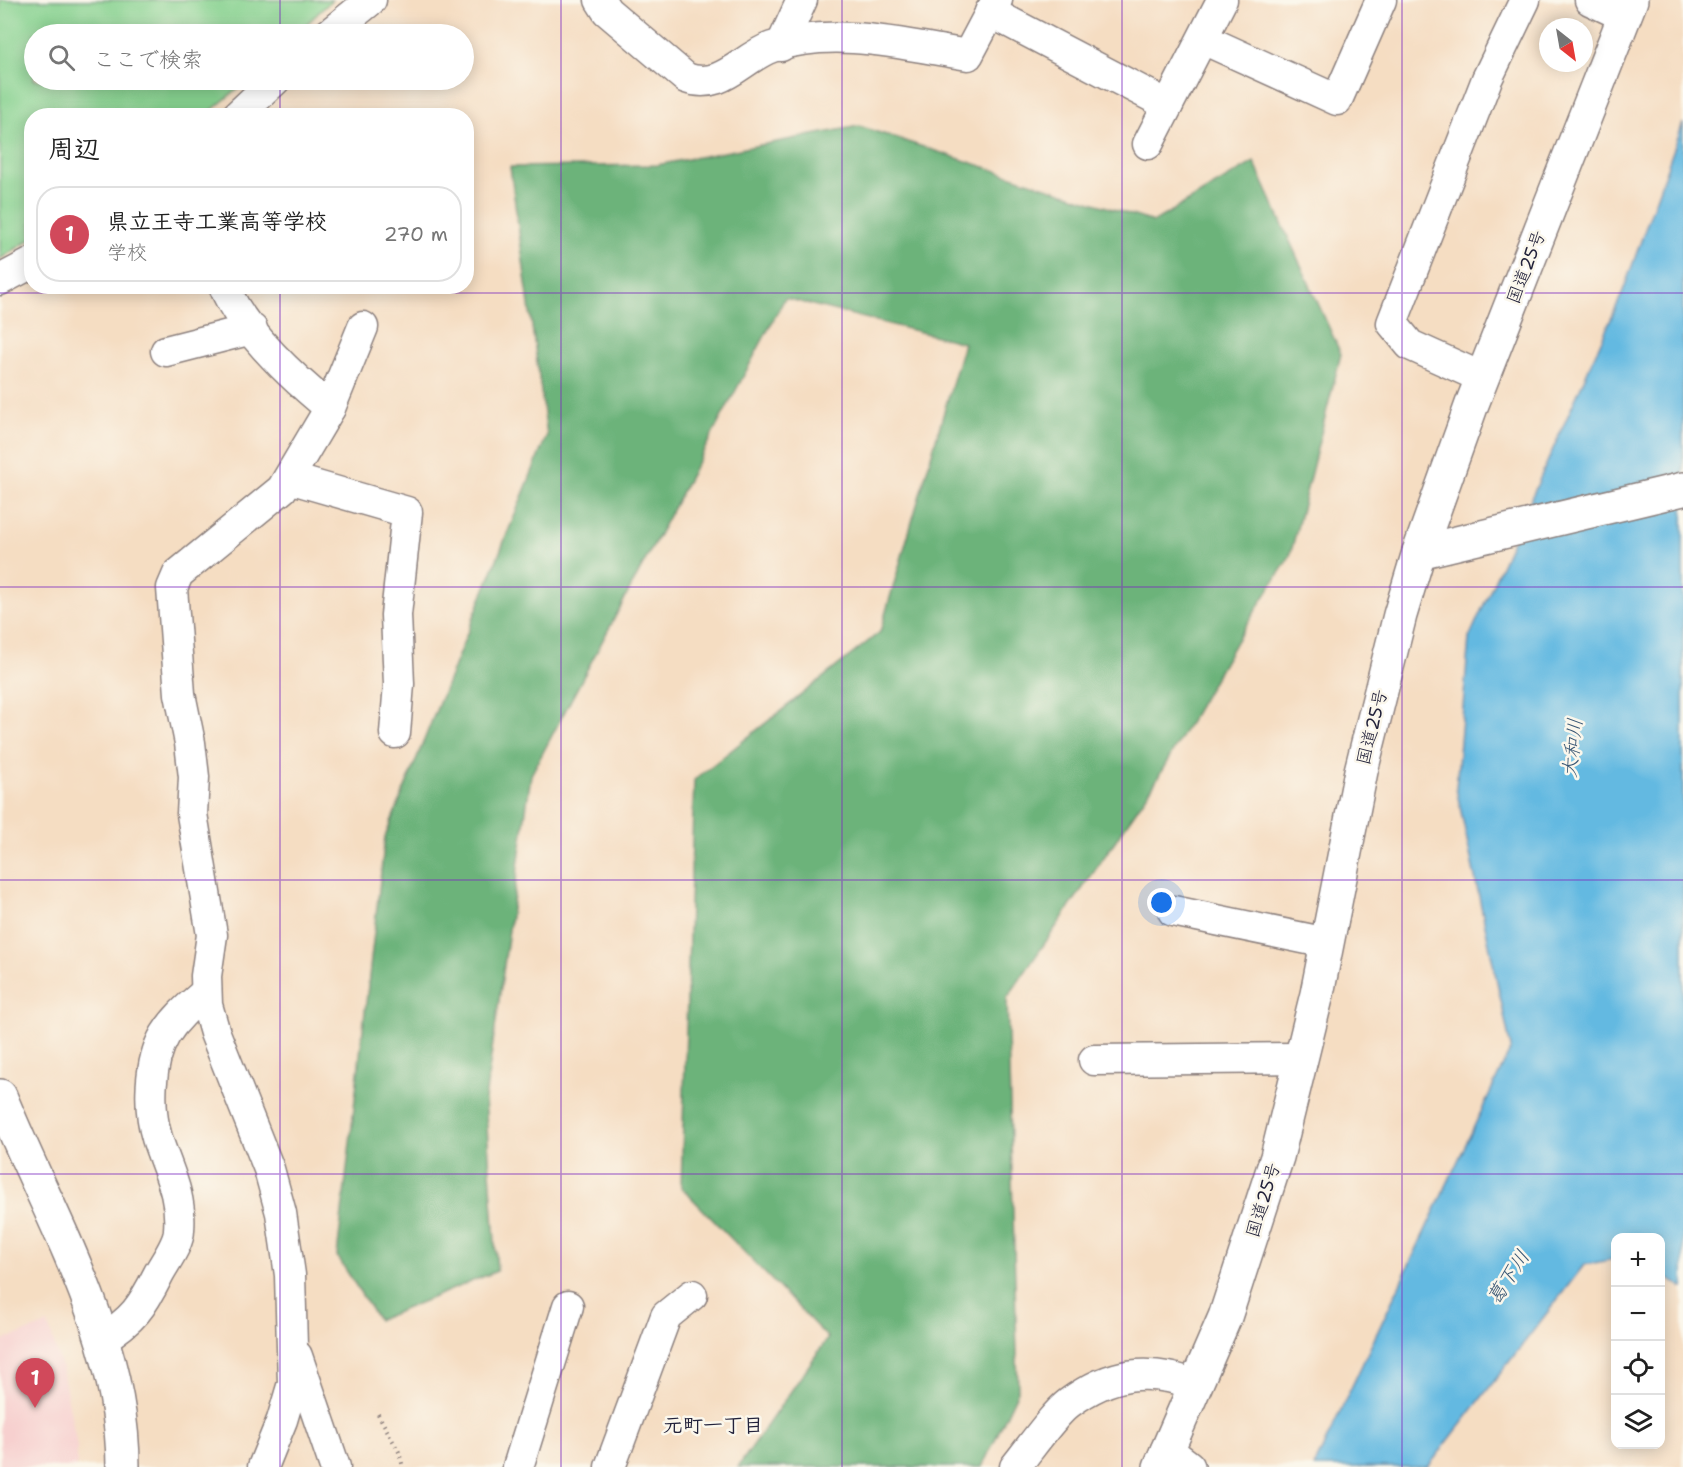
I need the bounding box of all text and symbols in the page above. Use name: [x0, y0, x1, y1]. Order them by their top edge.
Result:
north arrow: [1539, 18, 1593, 72]
search box: [24, 24, 474, 90]
icon: search: [45, 41, 78, 74]
text: ここで検索: [93, 45, 203, 74]
text: 周辺: [48, 131, 100, 166]
text: 県立王寺工業高等学校: [107, 207, 327, 236]
text: 1: [65, 221, 74, 247]
text: 270 m: [384, 221, 448, 247]
street label: 国道25号: [1501, 227, 1551, 307]
text: 学校: [107, 239, 147, 265]
street label: 国道25号: [1351, 687, 1393, 767]
water label: 大和川: [1556, 717, 1588, 779]
your location: [1147, 888, 1176, 917]
street label: 国道25号: [1240, 1160, 1286, 1240]
map controls: [1611, 1233, 1665, 1449]
button: +: [1611, 1233, 1665, 1287]
water label: 葛下川: [1481, 1245, 1535, 1309]
button: −: [1611, 1287, 1665, 1341]
button: locate: [1611, 1341, 1665, 1395]
pin: 1: [15, 1358, 54, 1408]
button: layers: [1611, 1395, 1665, 1449]
district label: 元町一丁目: [663, 1412, 763, 1438]

